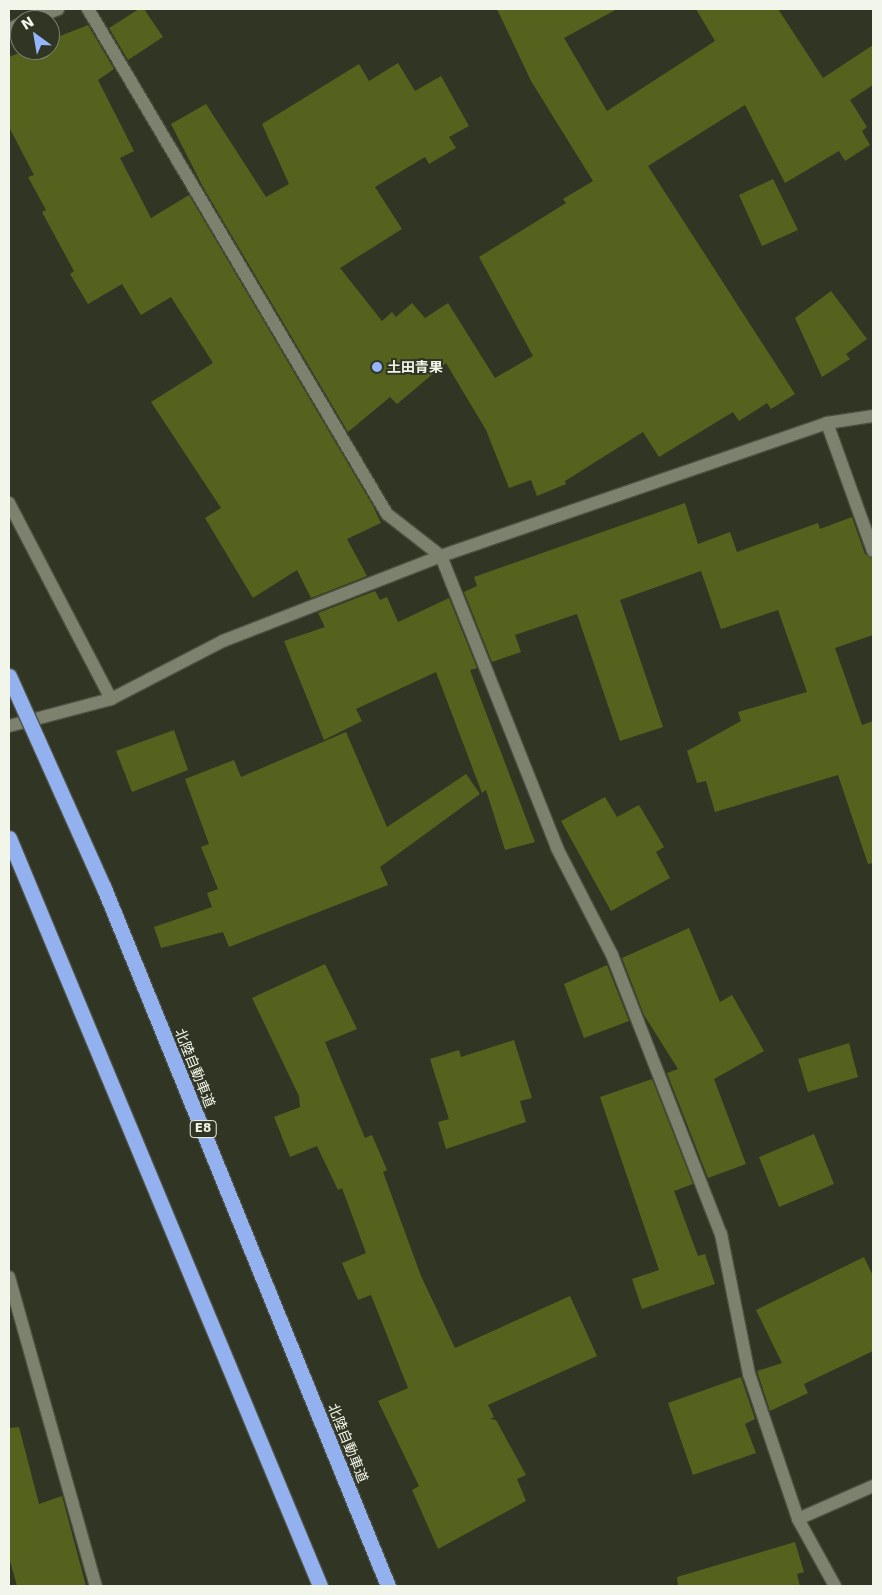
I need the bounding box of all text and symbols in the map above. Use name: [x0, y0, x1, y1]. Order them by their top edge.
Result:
north arrow: [10, 10, 60, 60]
text: N: [18, 13, 37, 33]
place label: 土田青果: [387, 359, 443, 375]
marker: 土田青果: [371, 361, 383, 373]
street label: 北陸自動車道: [171, 1026, 219, 1110]
road number: E8: [189, 1120, 217, 1138]
street label: 北陸自動車道: [324, 1401, 372, 1485]

